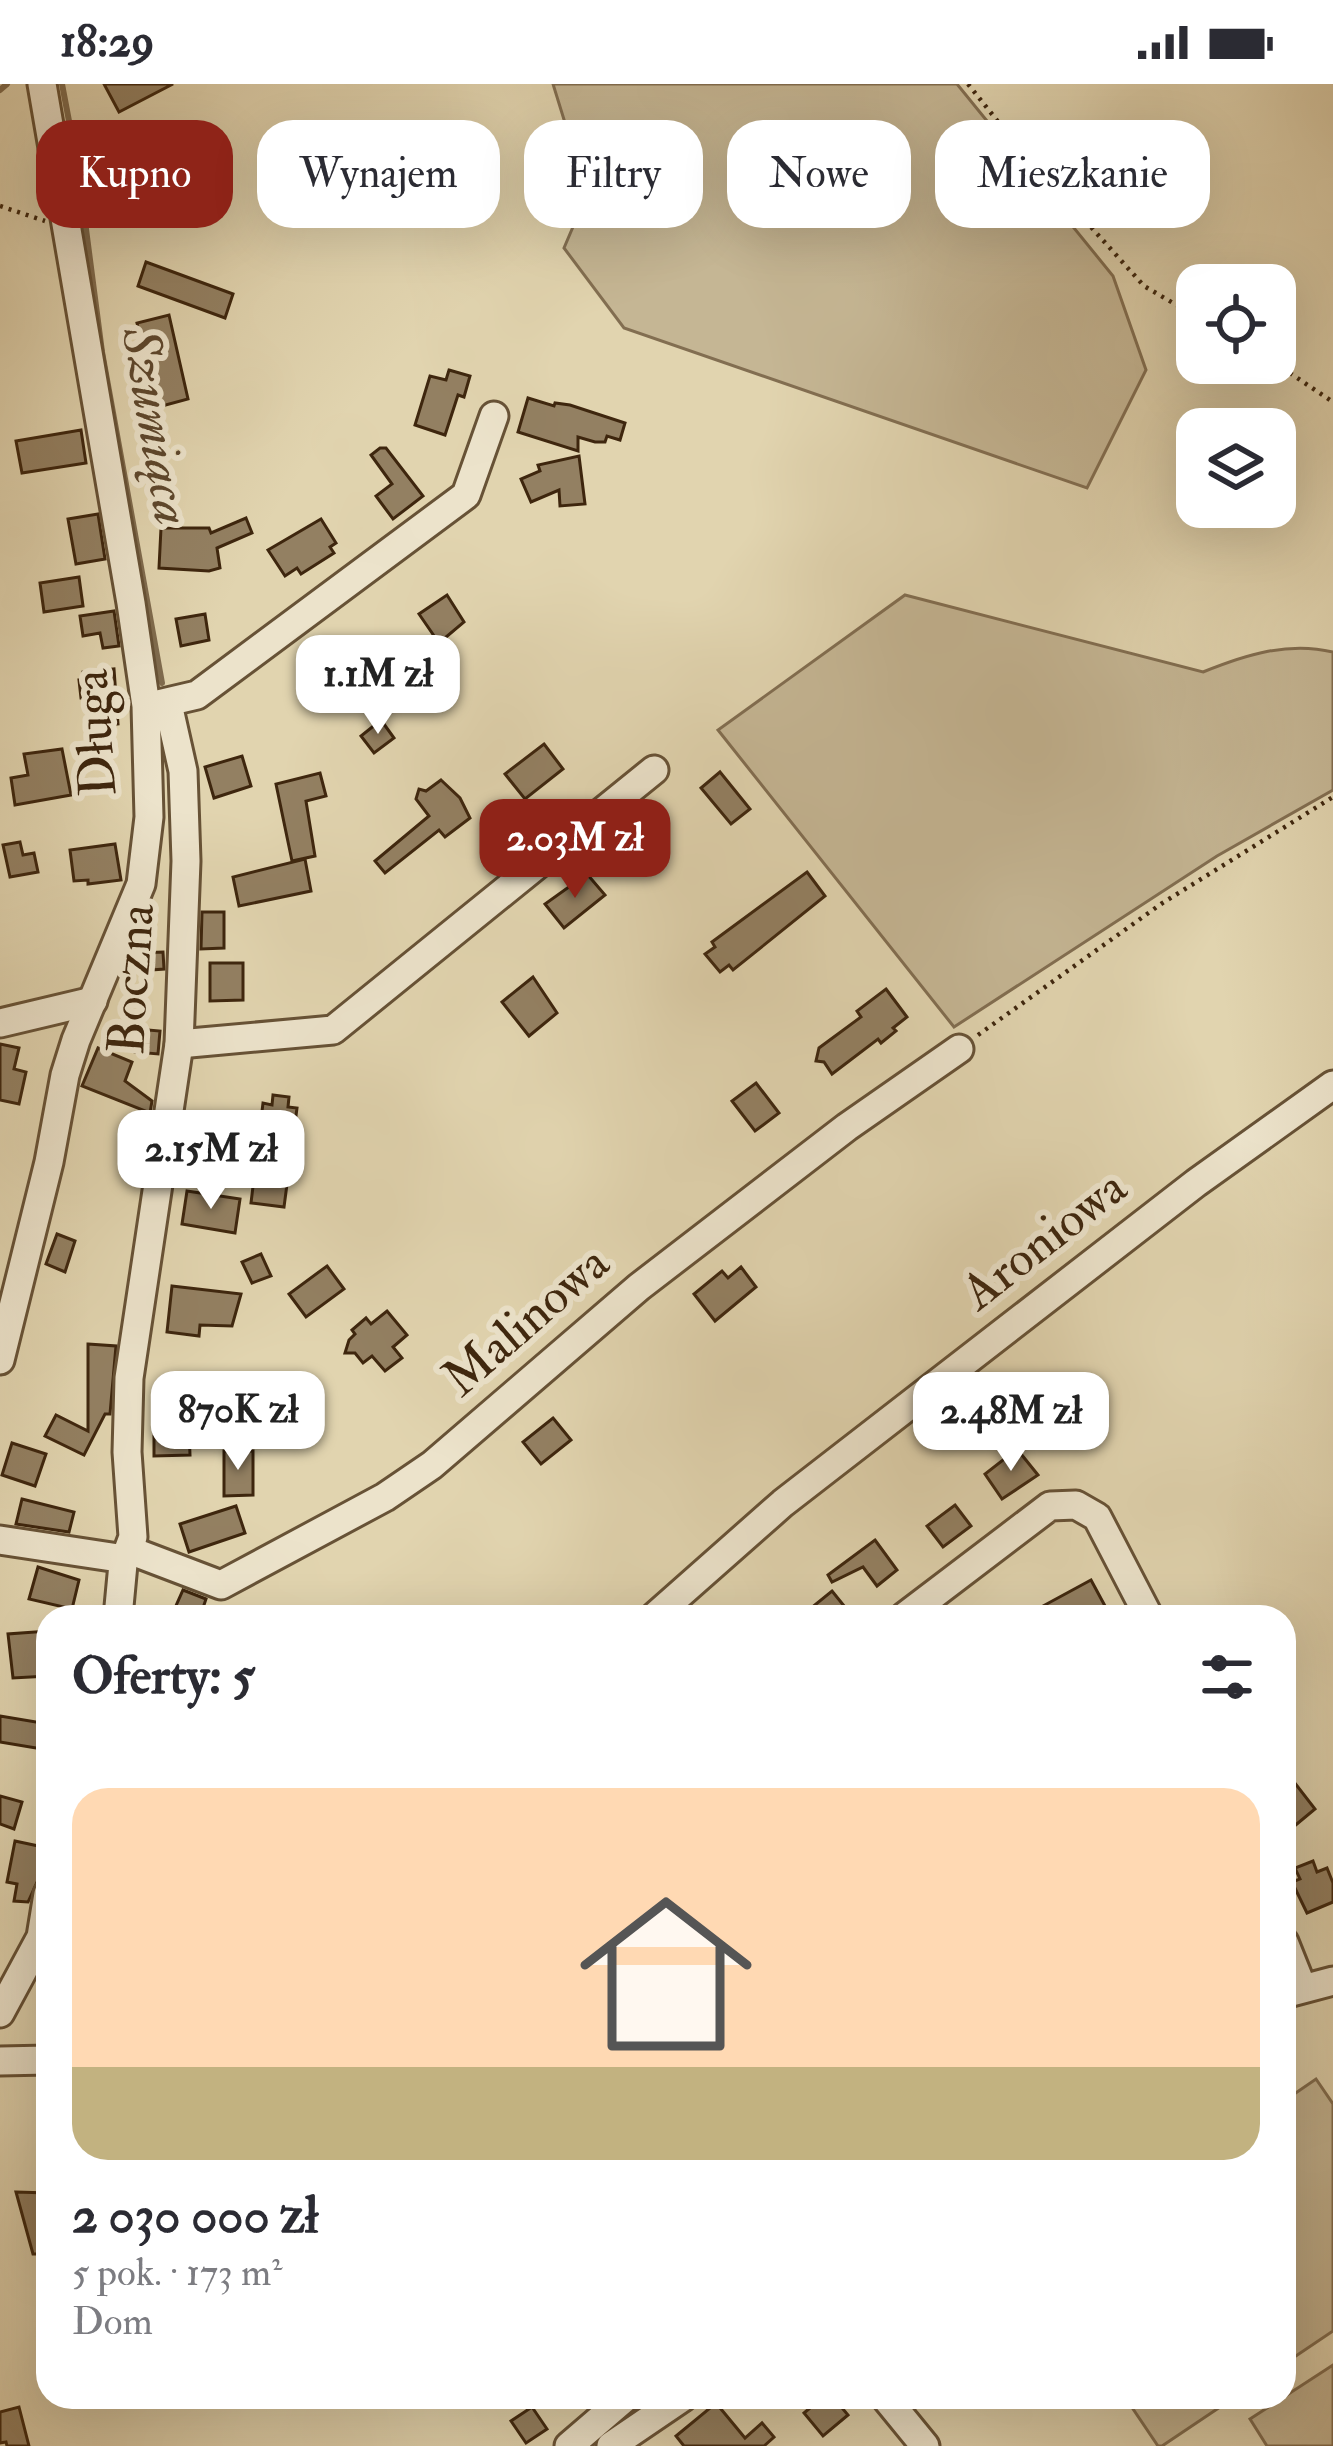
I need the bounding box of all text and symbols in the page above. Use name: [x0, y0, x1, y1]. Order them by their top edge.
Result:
text: 18:29: [60, 14, 154, 70]
chip: Kupno: [36, 120, 233, 228]
chip: Wynajem: [257, 120, 500, 228]
chip: Filtry: [524, 120, 703, 228]
chip: Nowe: [727, 120, 911, 228]
chip: Mieszkanie: [935, 120, 1210, 228]
map controls: [1176, 264, 1296, 528]
button: locate: [1176, 264, 1296, 384]
water label: Szumiąca: [105, 321, 207, 530]
button: layers: [1176, 408, 1296, 528]
pin: 1.1M zł: [267, 635, 489, 737]
text: 1.1M zł: [323, 649, 433, 698]
street label: Długa: [59, 666, 131, 799]
pin: 2.03M zł: [451, 799, 699, 901]
text: 2.03M zł: [506, 813, 644, 862]
street label: Boczna: [95, 901, 169, 1056]
pin: 2.15M zł: [87, 1110, 335, 1212]
text: 2.15M zł: [144, 1124, 278, 1173]
street label: Aroniowa: [948, 1155, 1140, 1325]
street label: Malinowa: [430, 1231, 623, 1411]
pin: 870K zł: [127, 1371, 349, 1473]
pin: 2.48M zł: [887, 1372, 1135, 1474]
text: 870K zł: [178, 1385, 298, 1434]
text: 2.48M zł: [940, 1386, 1082, 1435]
icon: filters: [1194, 1644, 1260, 1710]
text: Oferty: 5: [72, 1645, 255, 1709]
icon: home: [558, 1866, 774, 2082]
text: 2 030 000 zł: [72, 2184, 318, 2248]
text: 5 pok. · 173 m²: [72, 2248, 282, 2297]
text: Dom: [72, 2297, 153, 2346]

